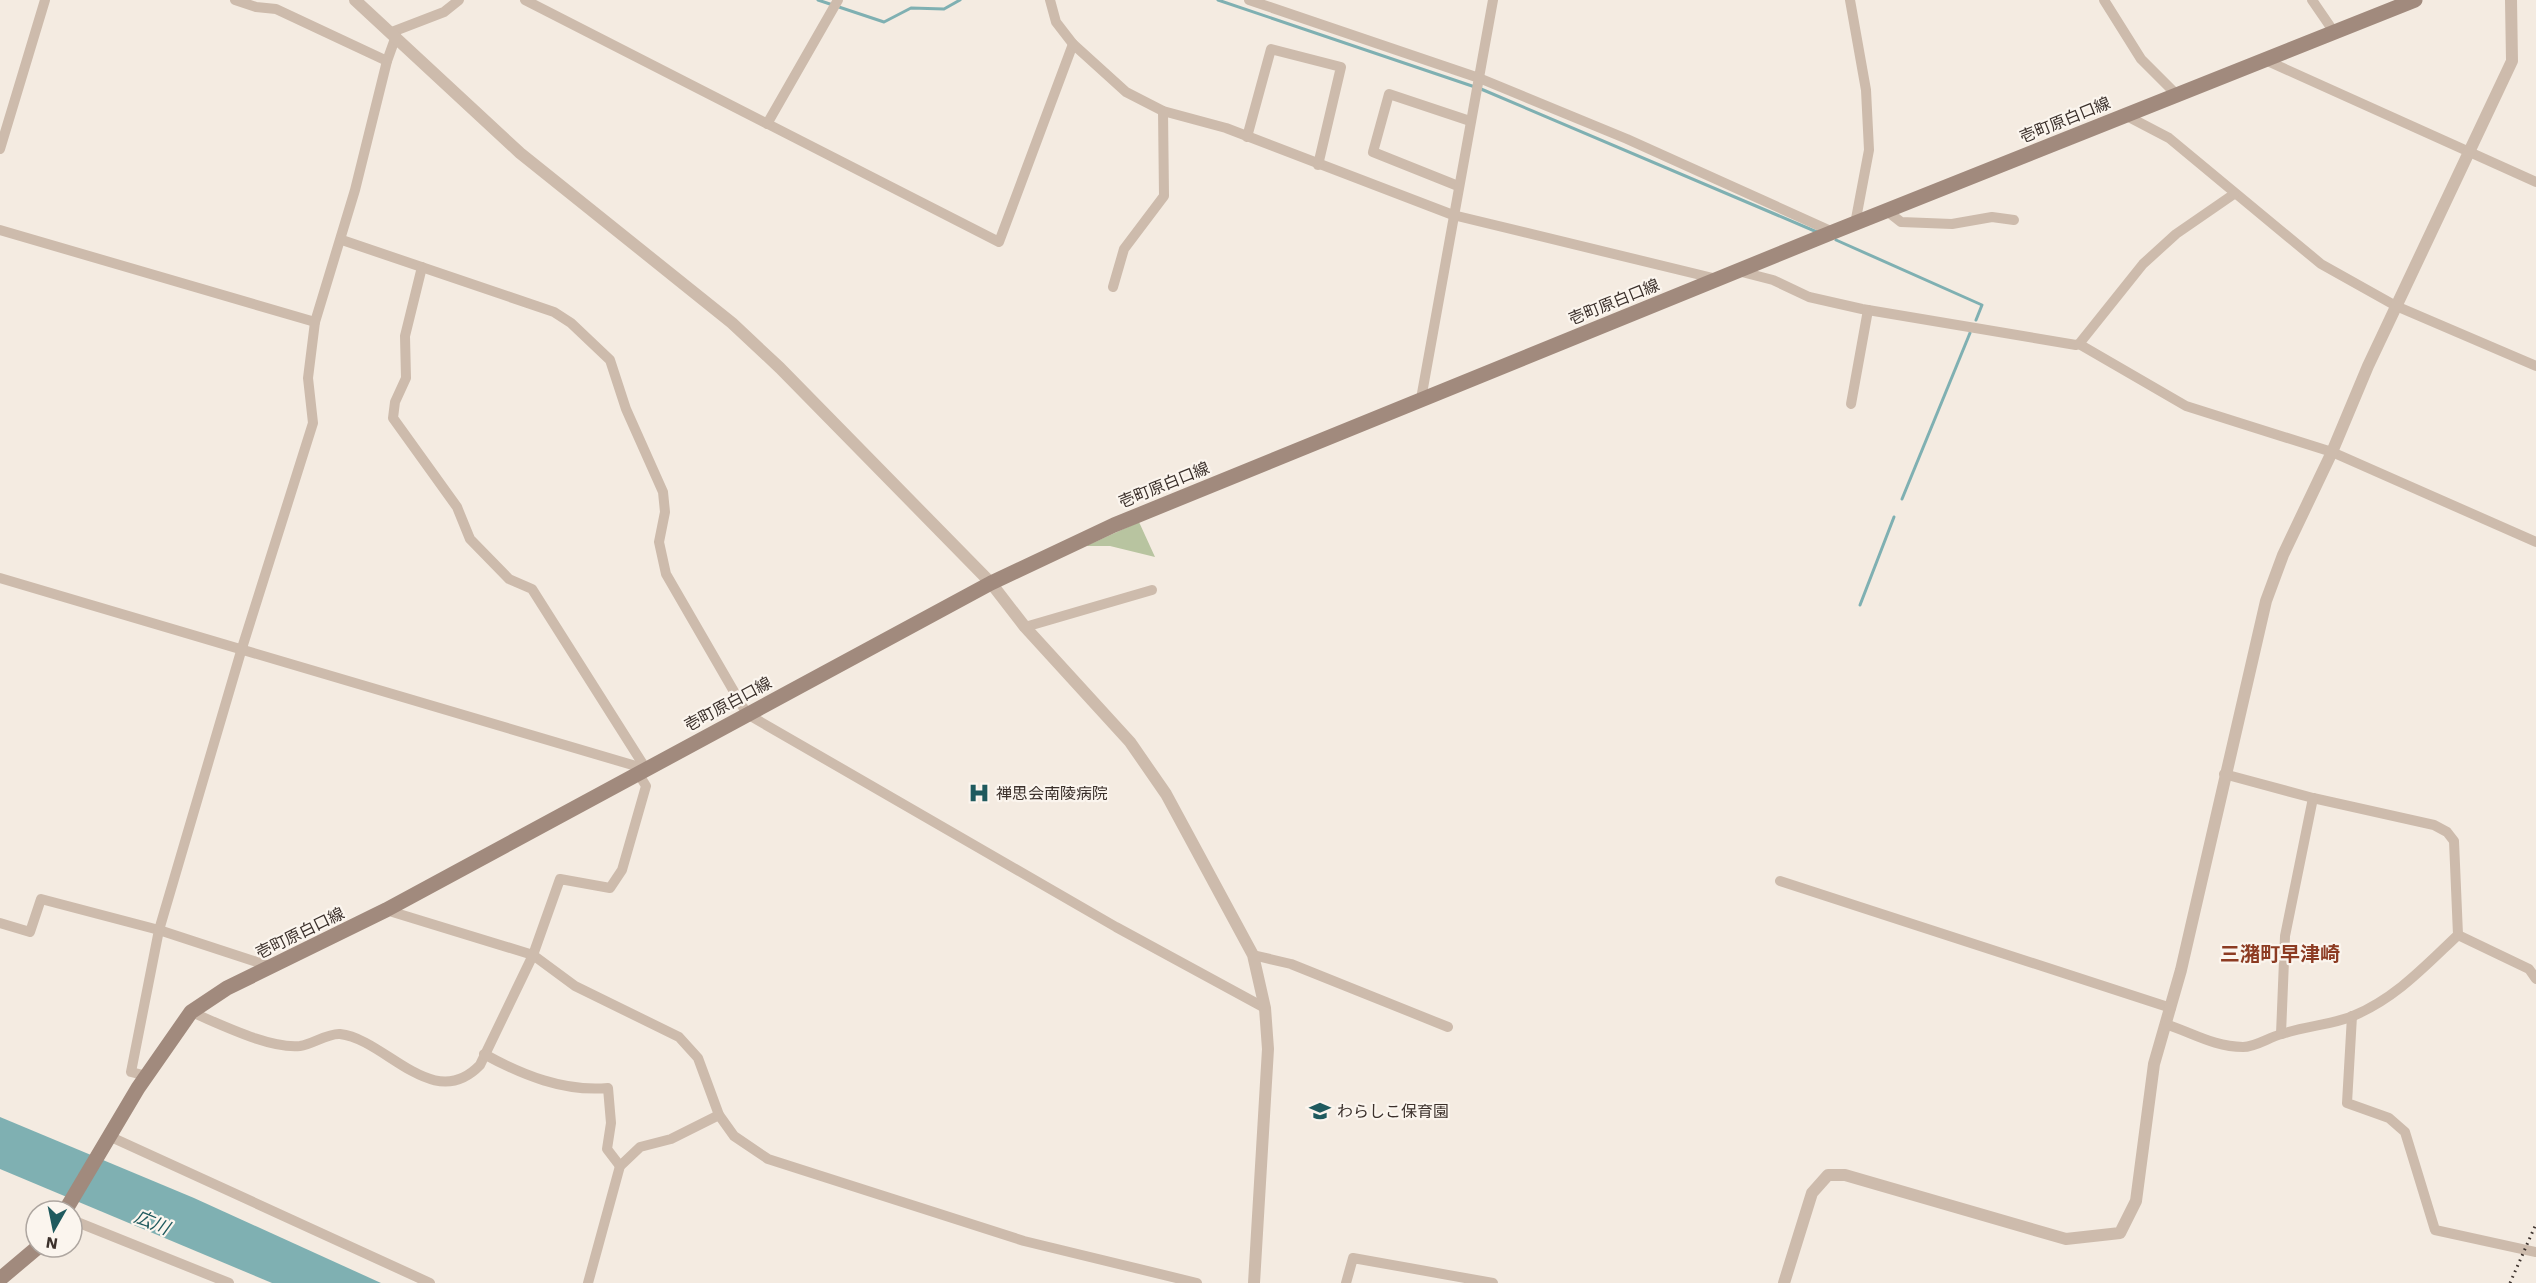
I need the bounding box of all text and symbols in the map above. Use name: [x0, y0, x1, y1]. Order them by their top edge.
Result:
street label: 壱町原白口線: [2017, 93, 2113, 147]
street label: 壱町原白口線: [1566, 275, 1662, 329]
street label: 壱町原白口線: [1116, 458, 1212, 512]
street label: 壱町原白口線: [681, 673, 775, 735]
hospital icon: 禅思会南陵病院: [967, 781, 991, 805]
place label: 禅思会南陵病院: [996, 784, 1108, 803]
street label: 壱町原白口線: [253, 903, 347, 963]
district label: 三潴町早津崎: [2220, 942, 2340, 966]
school or university icon: わらしこ保育園: [1308, 1099, 1332, 1123]
place label: わらしこ保育園: [1337, 1102, 1449, 1121]
north arrow: [24, 1199, 84, 1259]
water label: 広川: [131, 1206, 174, 1239]
text: N: [44, 1233, 59, 1254]

